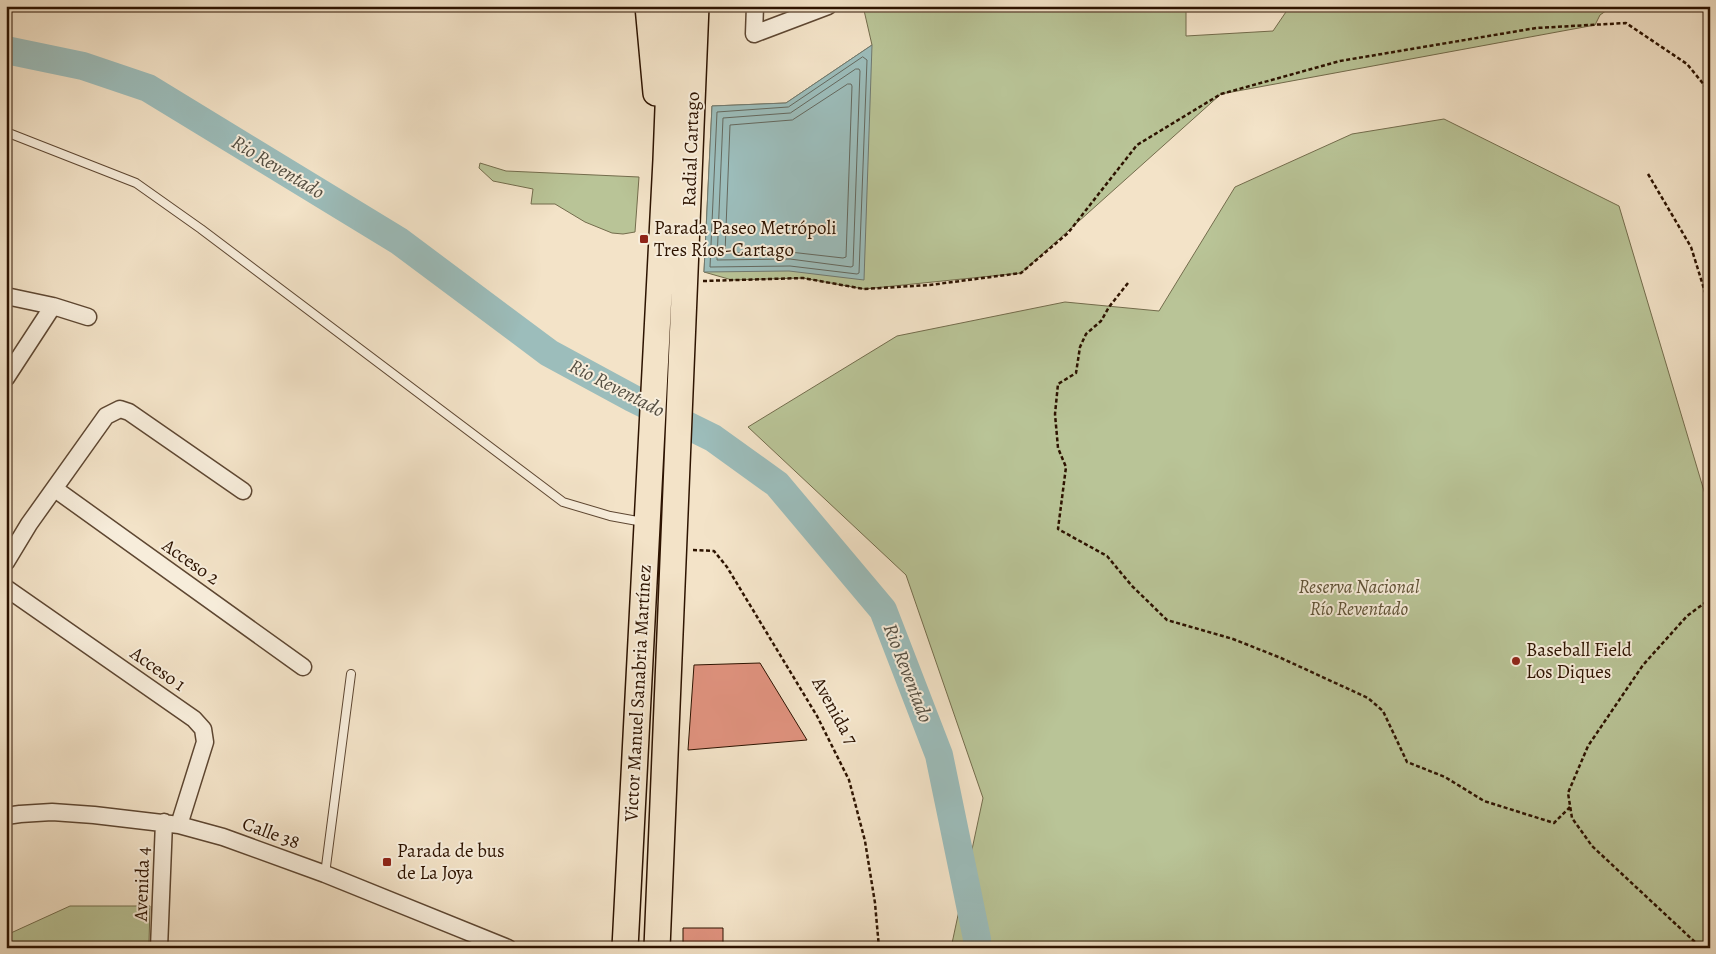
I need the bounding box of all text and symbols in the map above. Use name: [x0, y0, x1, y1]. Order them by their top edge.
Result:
street label: Radial Cartago: [676, 91, 706, 207]
water label: Rio Reventado: [227, 129, 329, 205]
place label: Parada Paseo Metrópoli Tres Ríos-Cartago: [654, 215, 837, 263]
marker: Parada Paseo Metrópoli Tres Ríos-Cartago: [638, 233, 650, 245]
water label: Rio Reventado: [565, 352, 669, 424]
street label: Acceso 2: [156, 532, 225, 591]
street label: Victor Manuel Sanabria Martínez: [618, 564, 658, 823]
park label: Reserva Nacional Río Reventado: [1299, 574, 1420, 622]
water label: Rio Reventado: [877, 620, 939, 726]
place label: Baseball Field Los Diques: [1526, 637, 1633, 685]
street label: Acceso 1: [124, 640, 191, 698]
marker: Baseball Field Los Diques: [1510, 655, 1522, 667]
street label: Avenida 7: [805, 671, 864, 750]
street label: Calle 38: [239, 811, 303, 855]
place label: Parada de bus de La Joya: [397, 838, 505, 886]
street label: Avenida 4: [128, 846, 156, 923]
marker: Parada de bus de La Joya: [381, 856, 393, 868]

